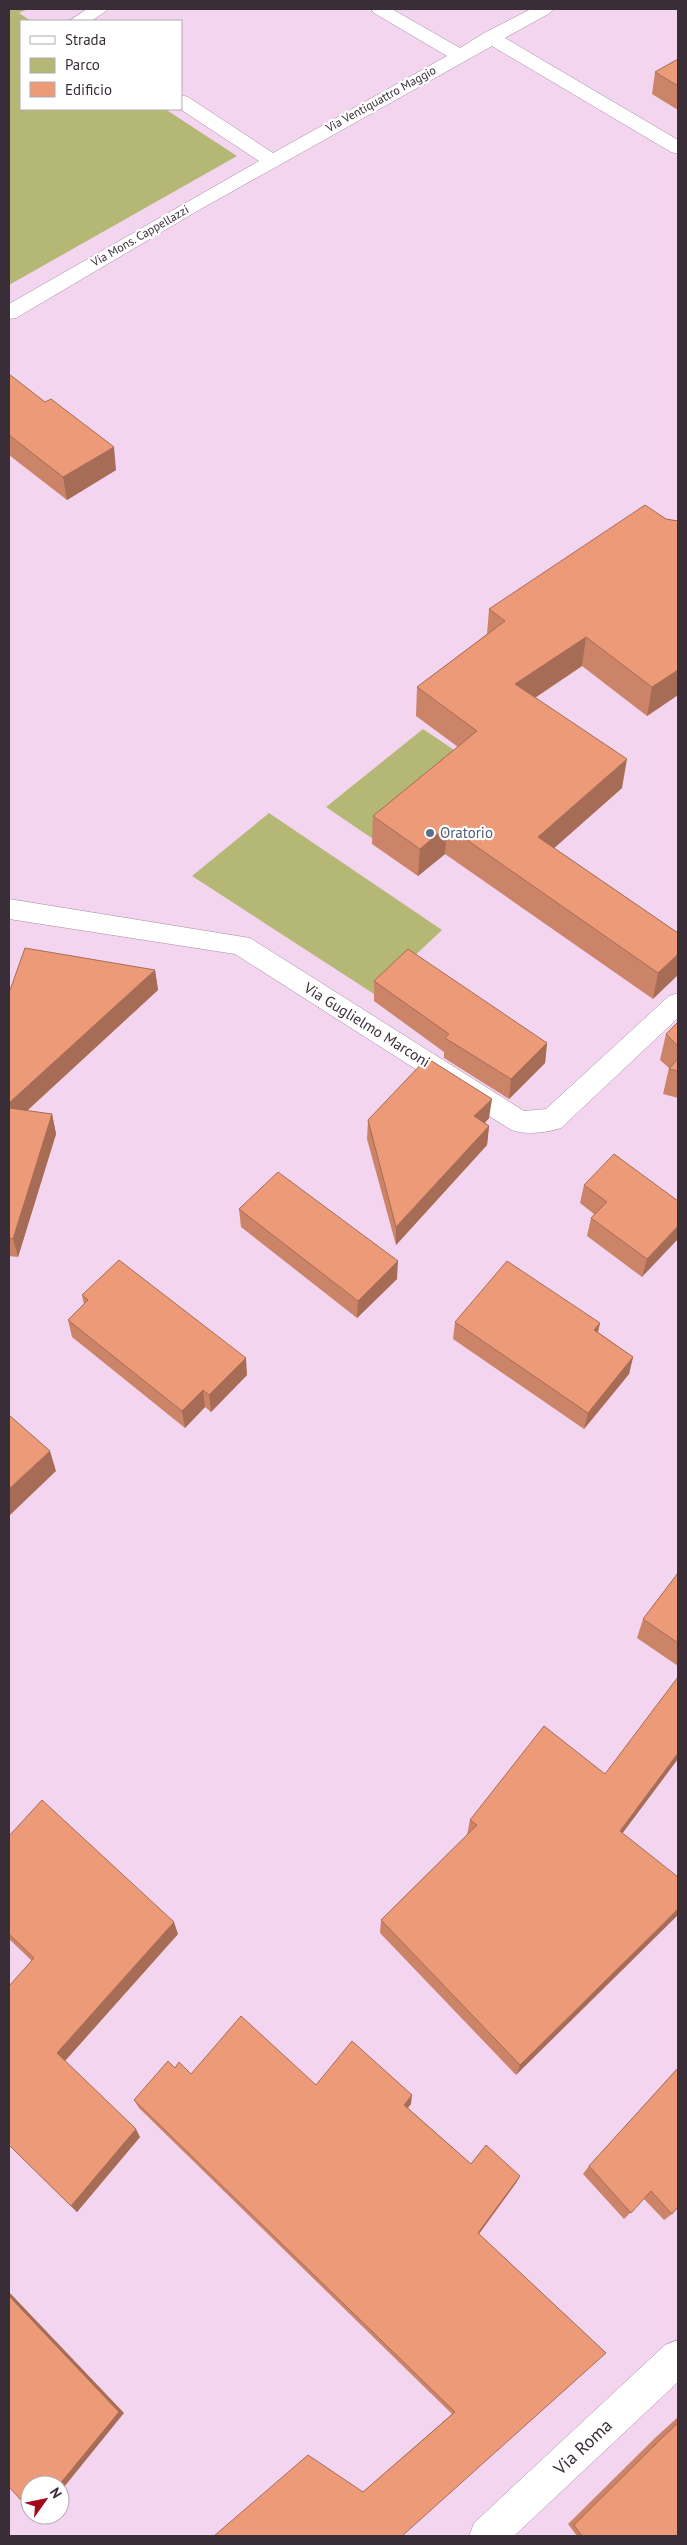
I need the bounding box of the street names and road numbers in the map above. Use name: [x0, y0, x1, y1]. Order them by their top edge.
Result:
street label: Via Ventiquattro Maggio: [322, 62, 438, 136]
street label: Via Mons. Cappellazzi: [87, 202, 191, 270]
street label: Via Guglielmo Marconi: [300, 978, 434, 1071]
street label: Via Roma: [548, 2414, 617, 2480]

